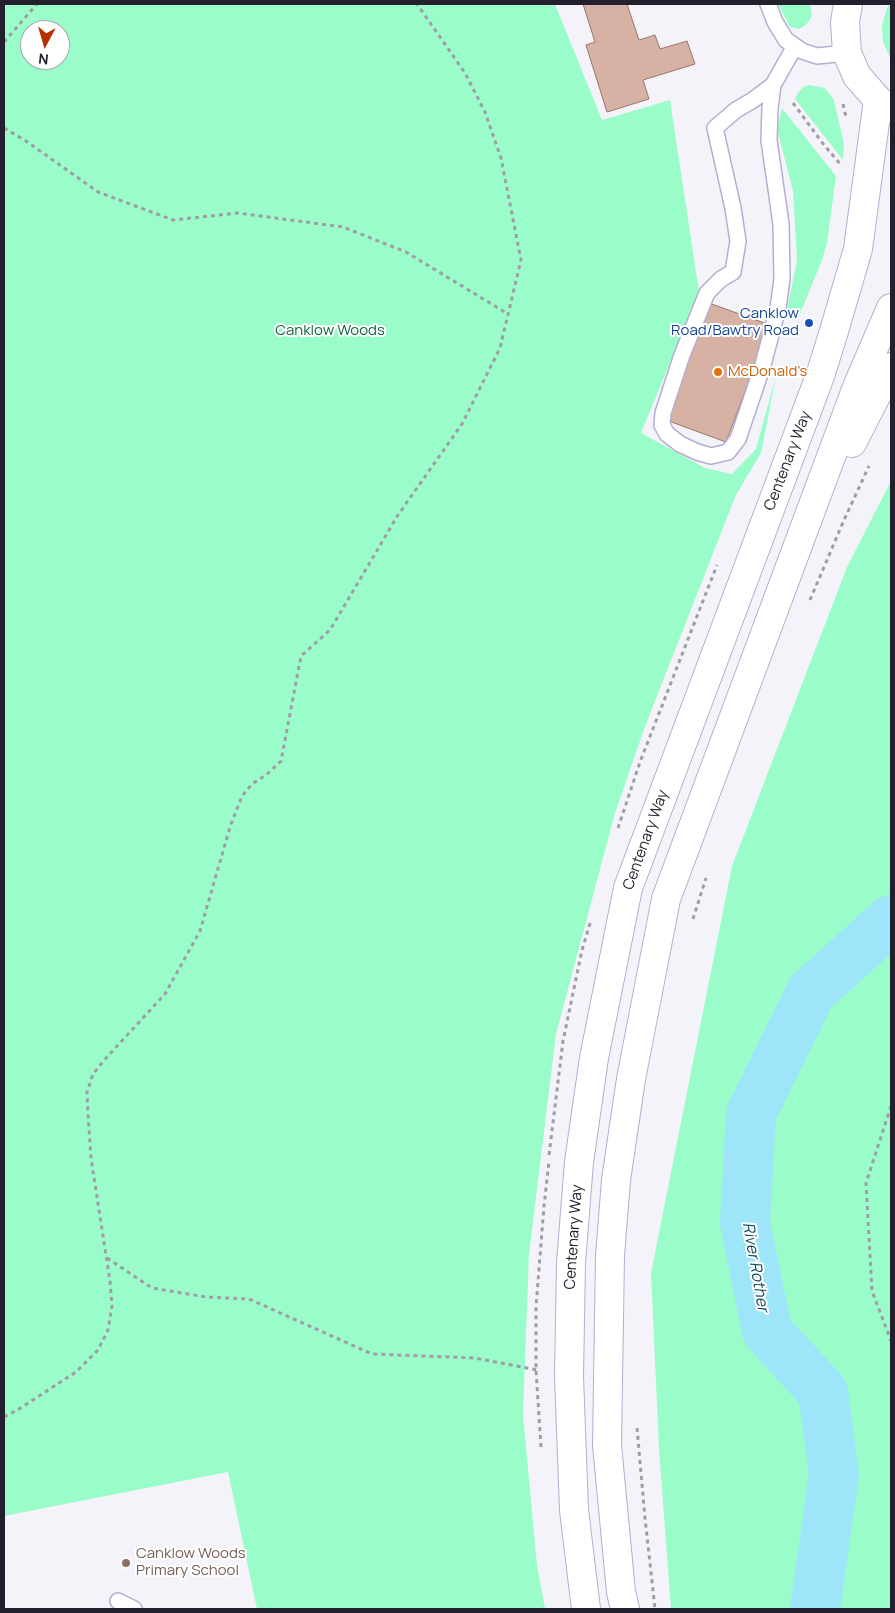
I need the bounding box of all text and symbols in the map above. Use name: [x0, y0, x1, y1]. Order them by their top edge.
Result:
north arrow: [20, 20, 70, 70]
text: N: [37, 49, 49, 69]
place label: Canklow Road/Bawtry Road: [671, 305, 799, 340]
marker: Canklow Road/Bawtry Road: [803, 317, 815, 329]
park label: Canklow Woods: [275, 322, 385, 340]
place label: McDonald's: [728, 363, 807, 381]
marker: McDonald's: [712, 366, 724, 378]
street label: Centenary Way: [761, 409, 815, 513]
street label: Centenary Way: [620, 788, 672, 892]
street label: Centenary Way: [561, 1184, 587, 1290]
water label: River Rother: [738, 1221, 772, 1313]
place label: Canklow Woods Primary School: [136, 1545, 246, 1580]
marker: Canklow Woods Primary School: [120, 1557, 132, 1569]

